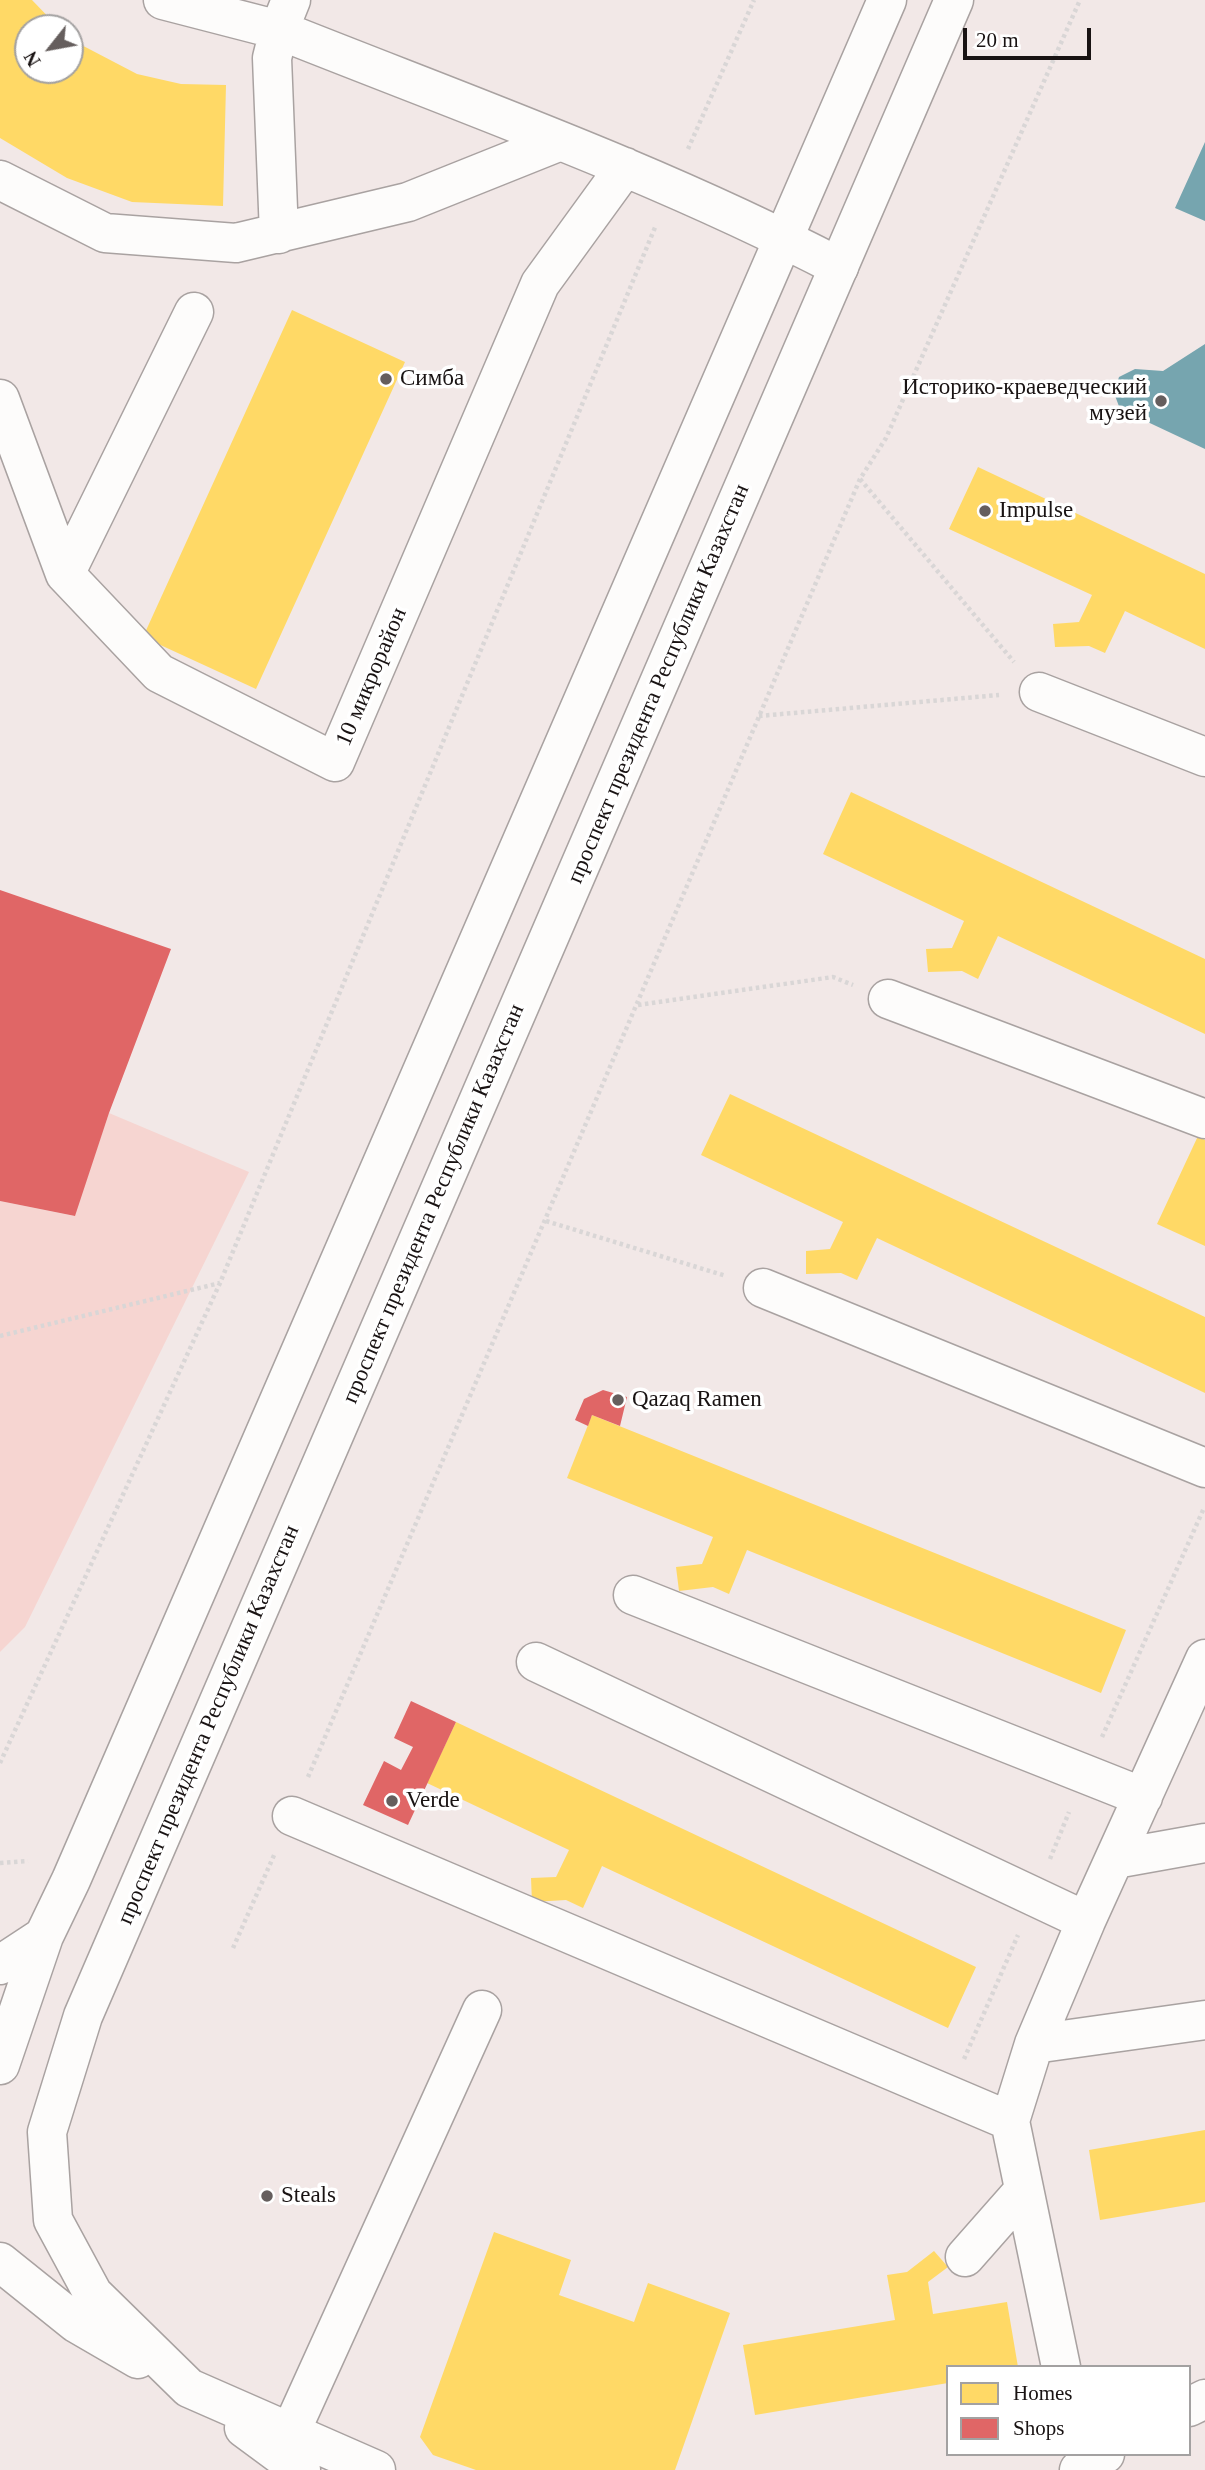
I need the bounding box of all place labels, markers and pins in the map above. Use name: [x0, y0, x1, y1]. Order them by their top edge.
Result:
place label: Симба: [400, 365, 464, 393]
marker: Симба: [378, 371, 394, 387]
place label: Историко-краеведческий музей: [902, 374, 1147, 428]
marker: Историко-краеведческий музей: [1153, 393, 1169, 409]
place label: Impulse: [999, 497, 1073, 525]
marker: Impulse: [977, 503, 993, 519]
place label: Qazaq Ramen: [632, 1386, 762, 1414]
marker: Qazaq Ramen: [610, 1392, 626, 1408]
place label: Verde: [406, 1787, 460, 1815]
marker: Verde: [384, 1793, 400, 1809]
place label: Steals: [281, 2182, 336, 2210]
marker: Steals: [259, 2188, 275, 2204]

